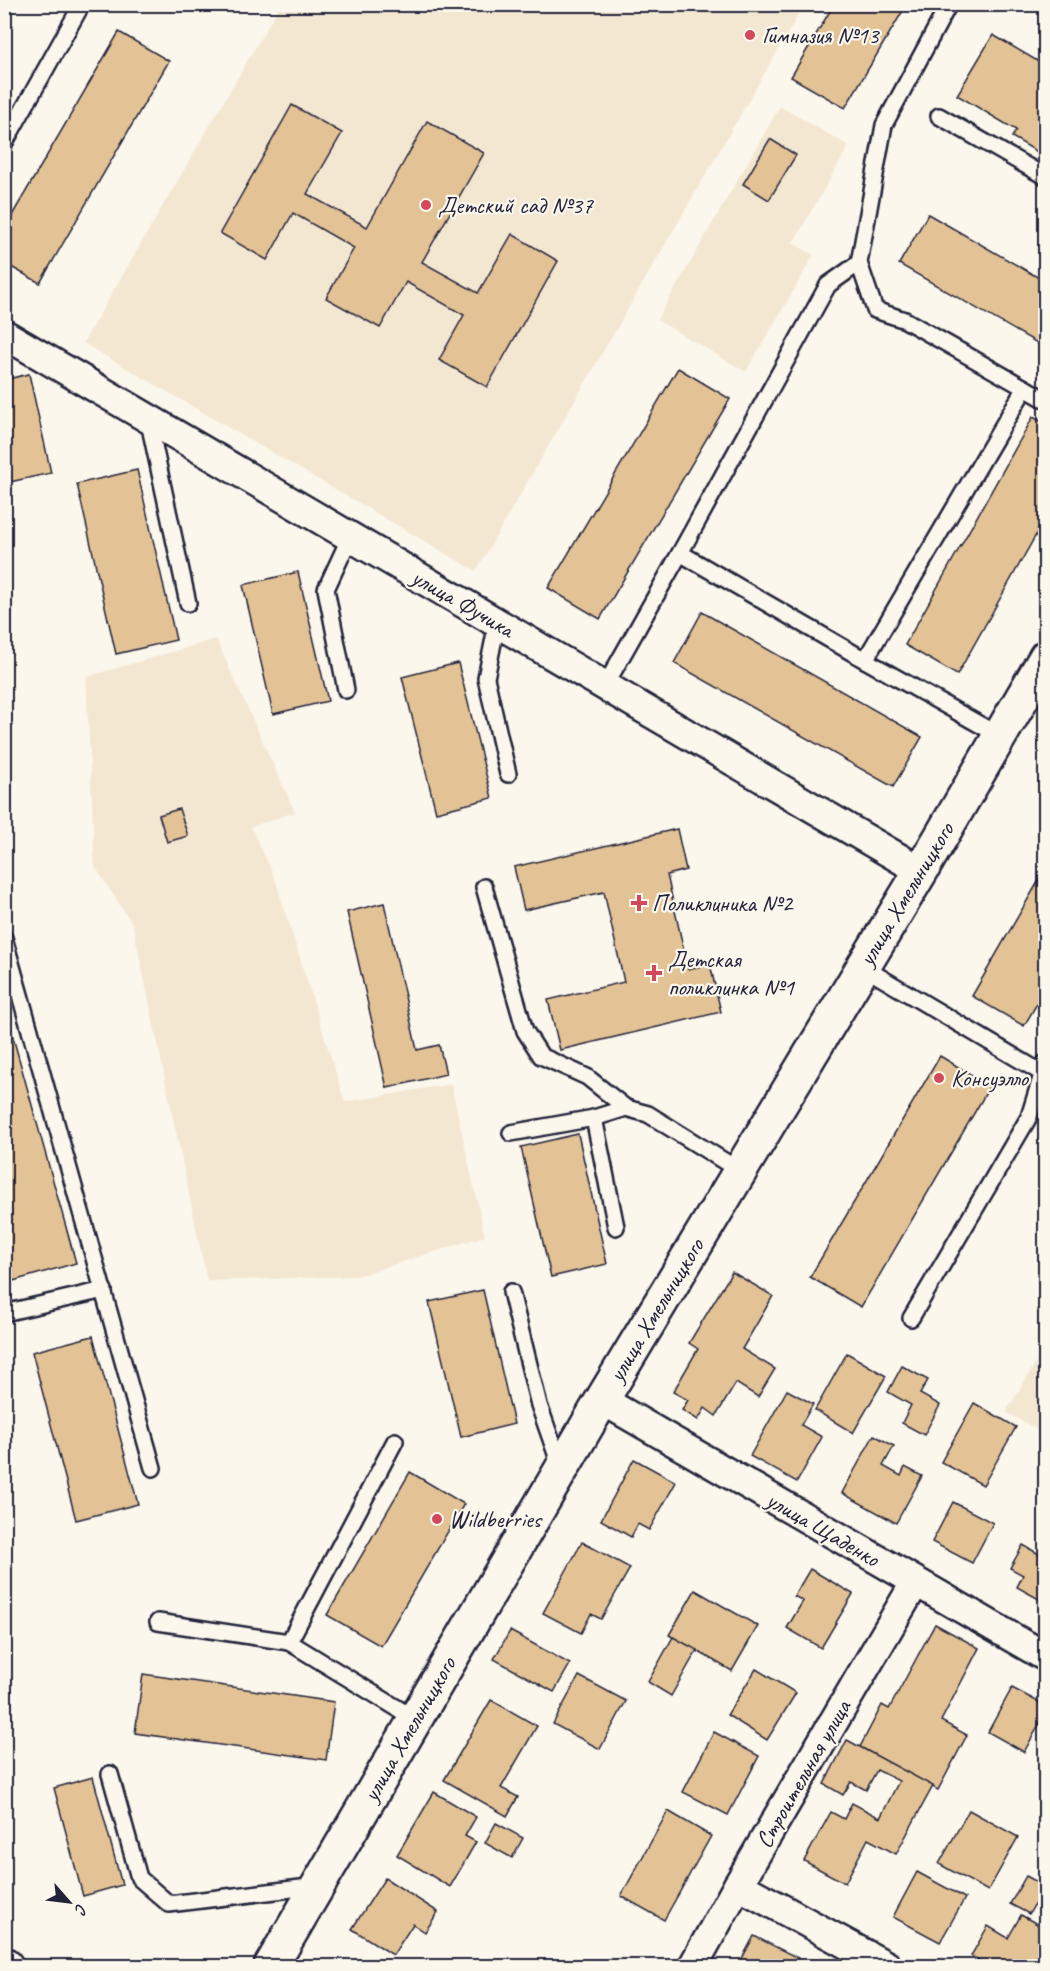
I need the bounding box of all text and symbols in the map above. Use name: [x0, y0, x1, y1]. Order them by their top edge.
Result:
place label: Гимназия №13: [762, 20, 881, 50]
marker: Гимназия №13: [743, 28, 757, 42]
place label: Детский сад №37: [438, 190, 594, 220]
marker: Детский сад №37: [419, 198, 433, 212]
street label: улица Фучика: [405, 561, 521, 645]
street label: улица Хмельницкого: [850, 816, 961, 973]
place label: Поликлиника №2: [652, 888, 794, 918]
marker: Поликлиника №2: [630, 894, 648, 912]
place label: Детская поликлинка №1: [668, 944, 795, 1002]
marker: Детская поликлинка №1: [645, 964, 663, 982]
place label: Консуэлло: [951, 1063, 1029, 1093]
marker: Консуэлло: [932, 1071, 946, 1085]
street label: улица Хмельницкого: [600, 1232, 711, 1389]
street label: улица Щаденко: [759, 1484, 886, 1574]
place label: Wildberries: [449, 1504, 543, 1534]
marker: Wildberries: [430, 1512, 444, 1526]
street label: улица Хмельницкого: [354, 1650, 463, 1808]
street label: Строительная улица: [749, 1693, 858, 1853]
north arrow: [39, 1872, 99, 1932]
text: С: [70, 1900, 92, 1919]

